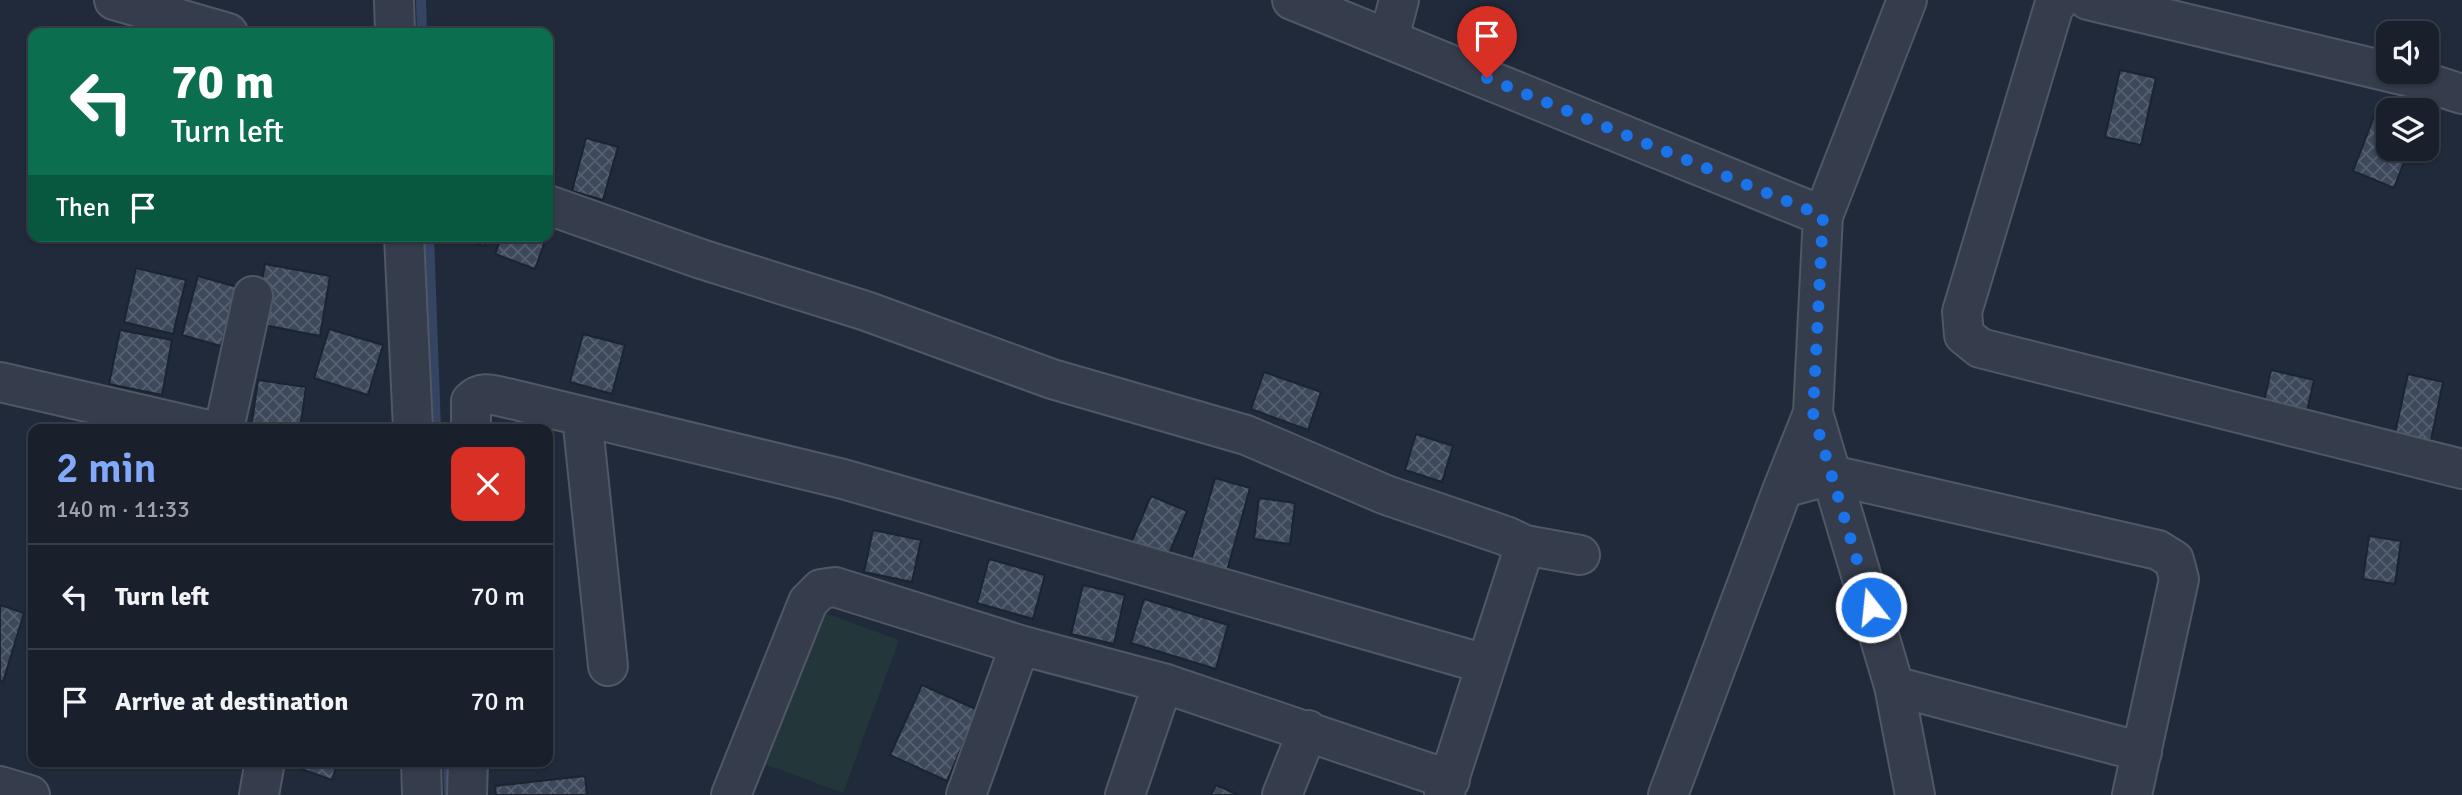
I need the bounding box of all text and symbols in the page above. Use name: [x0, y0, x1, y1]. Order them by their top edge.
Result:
pin: [1457, 6, 1517, 78]
icon: arrive: [1468, 17, 1506, 55]
map controls: [2376, 21, 2439, 161]
button: sound: [2376, 21, 2439, 84]
text: 70 m: [171, 52, 274, 112]
icon: left: [56, 56, 147, 147]
button: layers: [2376, 98, 2439, 161]
text: Turn left: [171, 112, 284, 151]
icon: arrive: [124, 189, 162, 227]
text: Then: [56, 192, 110, 224]
text: 2 min: [56, 443, 157, 494]
button: close: [451, 447, 525, 521]
text: 140 m · 11:33: [56, 495, 190, 524]
position arrow: [1834, 570, 1908, 644]
icon: left: [56, 578, 94, 616]
text: Turn left: [115, 581, 209, 613]
text: 70 m: [470, 581, 525, 613]
icon: arrive: [56, 683, 94, 721]
text: Arrive at destination: [115, 686, 348, 718]
text: 70 m: [470, 686, 525, 718]

